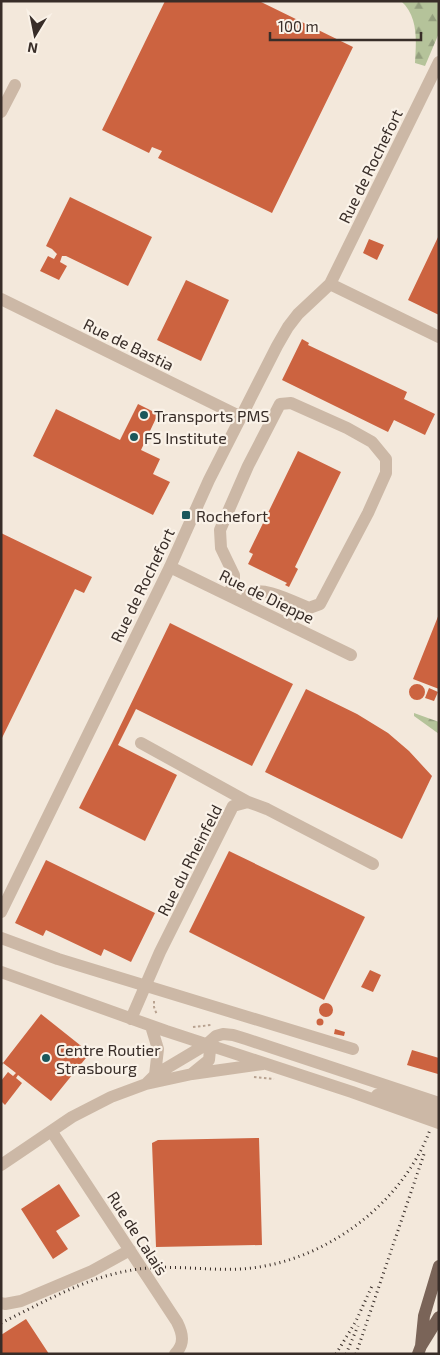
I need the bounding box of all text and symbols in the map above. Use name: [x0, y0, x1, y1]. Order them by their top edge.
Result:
north arrow: [10, 10, 60, 60]
scale bar: [270, 10, 421, 42]
text: 100 m: [278, 17, 319, 35]
text: N: [26, 39, 39, 58]
street label: Rue de Rochefort: [334, 106, 406, 226]
street label: Rue de Bastia: [81, 314, 177, 374]
place label: Transports PMS: [154, 406, 269, 425]
marker: Transports PMS: [138, 409, 150, 421]
place label: FS Institute: [144, 428, 227, 447]
marker: FS Institute: [128, 431, 140, 443]
place label: Rochefort: [196, 506, 268, 525]
marker: Rochefort: [180, 509, 192, 521]
street label: Rue de Rochefort: [106, 525, 178, 645]
street label: Rue de Dieppe: [217, 565, 317, 627]
street label: Rue du Rheinfeld: [153, 801, 225, 919]
place label: Centre Routier Strasbourg: [56, 1040, 161, 1077]
marker: Centre Routier Strasbourg: [40, 1052, 52, 1064]
street label: Rue de Calais: [104, 1188, 172, 1278]

